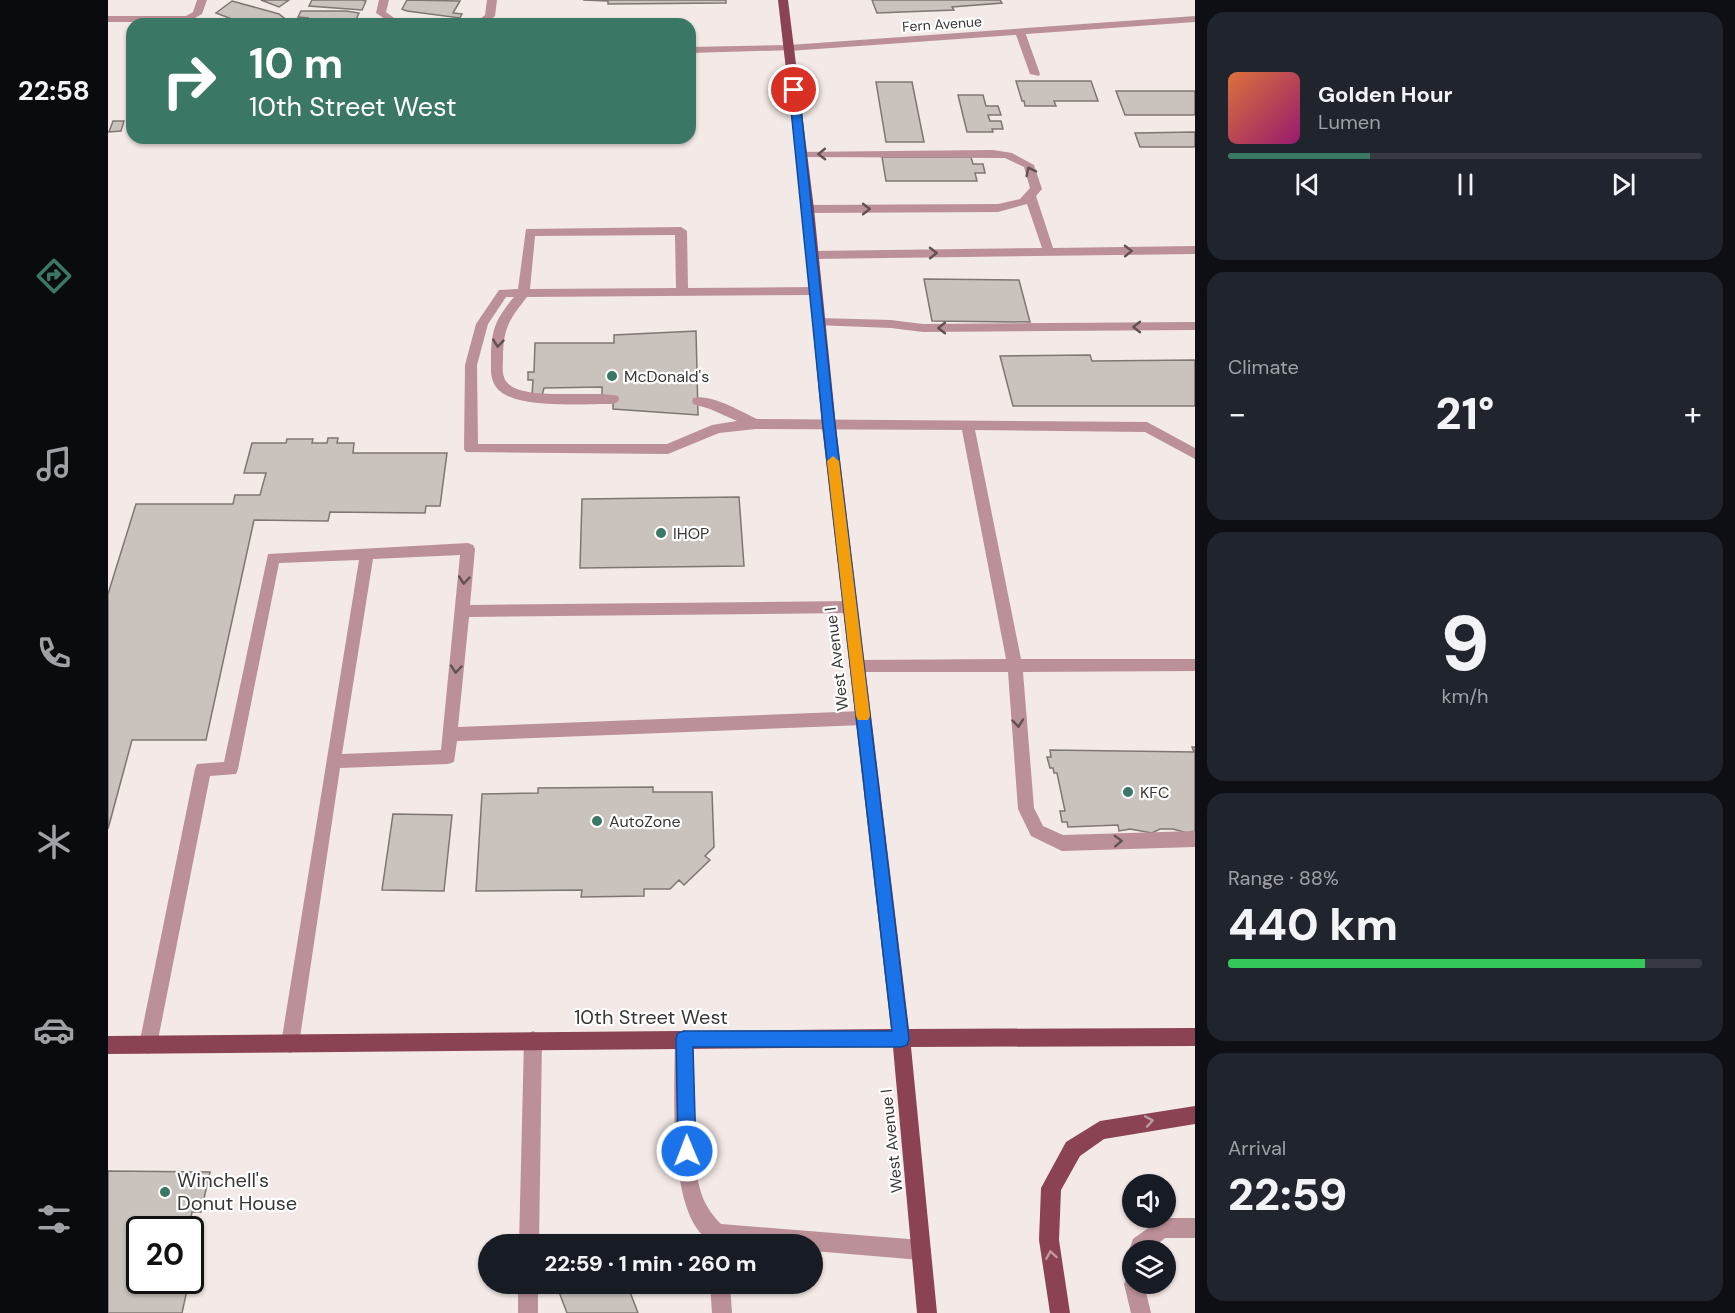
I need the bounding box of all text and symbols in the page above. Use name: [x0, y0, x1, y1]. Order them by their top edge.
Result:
street label: Fern Avenue: [902, 12, 982, 36]
text: 10 m: [249, 36, 343, 91]
icon: right: [150, 42, 228, 120]
pin: [768, 64, 819, 115]
text: 22:58: [18, 73, 90, 108]
icon: arrive: [777, 73, 810, 106]
text: Golden Hour: [1318, 80, 1453, 109]
text: 10th Street West: [249, 89, 457, 124]
text: Lumen: [1318, 109, 1381, 135]
one-way arrow: [817, 148, 826, 160]
one-way arrow: [1025, 167, 1037, 178]
icon: previous: [1291, 168, 1324, 201]
icon: pause: [1449, 168, 1482, 201]
icon: next: [1607, 168, 1640, 201]
one-way arrow: [862, 203, 871, 215]
one-way arrow: [1124, 245, 1133, 257]
one-way arrow: [929, 247, 938, 259]
icon: directions: [33, 255, 75, 297]
one-way arrow: [1132, 321, 1141, 333]
one-way arrow: [937, 322, 946, 334]
one-way arrow: [492, 339, 505, 348]
text: Climate: [1228, 354, 1299, 380]
place label: McDonald's: [624, 366, 709, 387]
marker: McDonald's: [605, 369, 619, 383]
text: 21°: [1435, 384, 1495, 443]
text: −: [1228, 392, 1246, 435]
text: +: [1684, 392, 1702, 435]
icon: music: [33, 443, 75, 485]
place label: IHOP: [673, 523, 709, 544]
marker: IHOP: [654, 526, 668, 540]
one-way arrow: [458, 576, 471, 585]
text: 9: [1440, 593, 1490, 694]
street label: West Avenue I: [820, 606, 853, 712]
icon: phone: [33, 632, 75, 674]
one-way arrow: [450, 665, 463, 674]
text: km/h: [1441, 683, 1489, 709]
one-way arrow: [1011, 719, 1024, 728]
place label: KFC: [1140, 782, 1169, 803]
marker: KFC: [1121, 785, 1135, 799]
place label: AutoZone: [609, 811, 681, 832]
marker: AutoZone: [590, 814, 604, 828]
icon: climate: [33, 821, 75, 863]
one-way arrow: [1114, 835, 1123, 848]
text: Range · 88%: [1228, 865, 1339, 891]
text: 440 km: [1228, 895, 1398, 954]
street label: 10th Street West: [574, 1004, 728, 1030]
icon: car: [33, 1009, 75, 1051]
street label: West Avenue I: [876, 1088, 907, 1194]
one-way arrow: [1145, 1116, 1154, 1128]
position arrow: [655, 1119, 719, 1183]
text: Arrival: [1228, 1135, 1286, 1161]
text: 22:59: [1228, 1165, 1347, 1224]
place label: Winchell's Donut House: [177, 1167, 297, 1216]
map controls: [1122, 1174, 1176, 1294]
button: sound: [1122, 1174, 1176, 1228]
marker: Winchell's Donut House: [158, 1185, 172, 1199]
icon: filters: [33, 1198, 75, 1240]
speed limit sign: 20: [126, 1216, 204, 1294]
button: layers: [1122, 1240, 1176, 1294]
text: 22:59 · 1 min · 260 m: [544, 1249, 757, 1278]
one-way arrow: [1045, 1251, 1057, 1260]

